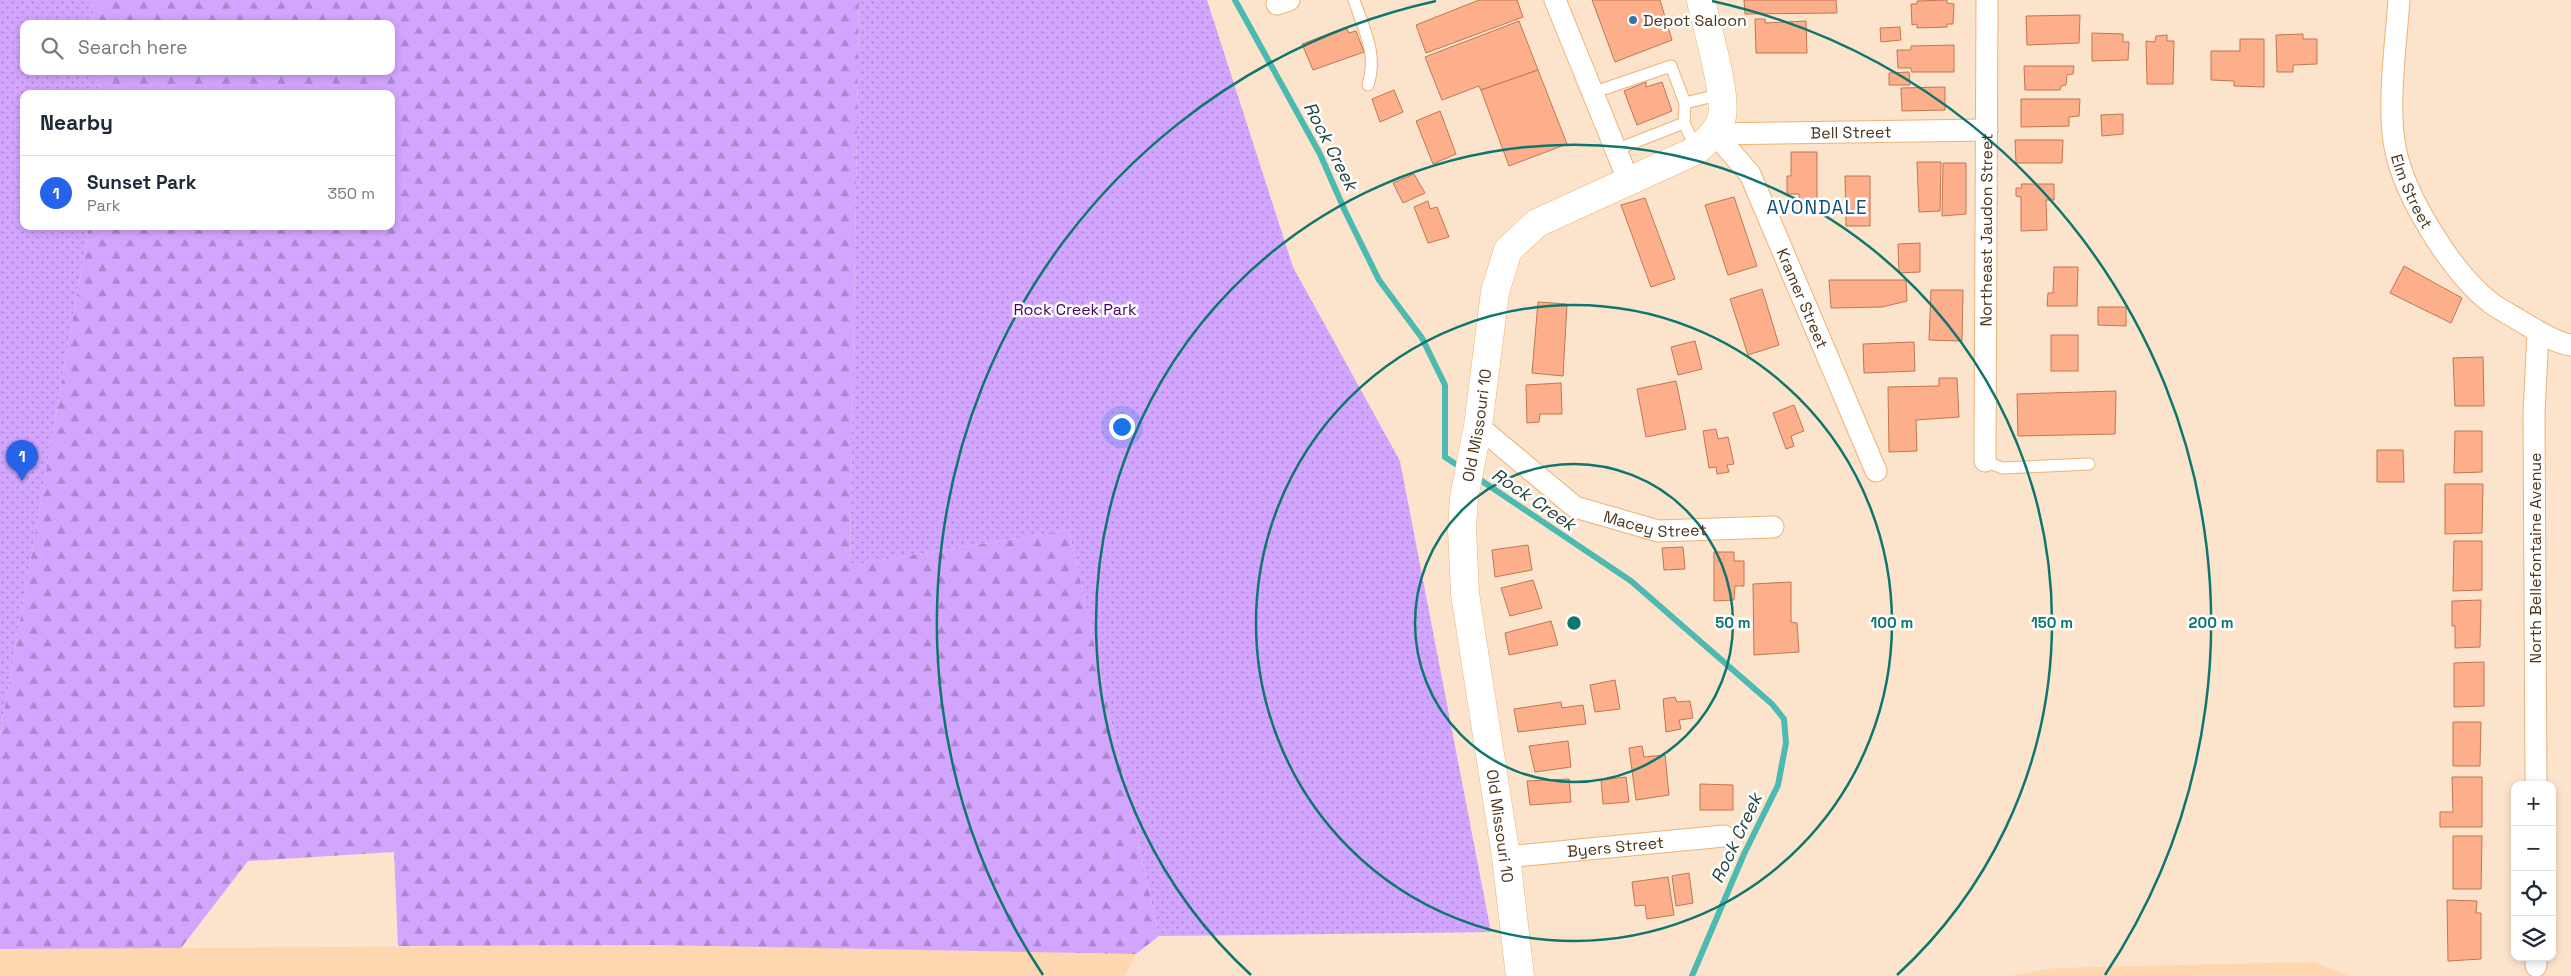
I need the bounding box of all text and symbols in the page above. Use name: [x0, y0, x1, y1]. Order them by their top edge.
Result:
place label: Depot Saloon: [1643, 10, 1747, 31]
marker: Depot Saloon: [1627, 14, 1639, 26]
search box: [20, 20, 395, 75]
icon: search: [38, 34, 66, 62]
text: Search here: [78, 35, 188, 60]
water label: Rock Creek: [1299, 98, 1364, 196]
text: Nearby: [40, 109, 113, 136]
street label: Bell Street: [1810, 121, 1892, 143]
street label: Northeast Jaudon Street: [1975, 133, 1997, 327]
street label: Elm Street: [2386, 152, 2438, 232]
text: Sunset Park: [87, 170, 197, 195]
text: 1: [52, 183, 60, 204]
text: 350 m: [328, 183, 375, 204]
text: Park: [87, 195, 120, 216]
district label: AVONDALE: [1766, 195, 1868, 220]
street label: Kramer Street: [1772, 245, 1833, 352]
park label: Rock Creek Park: [1013, 299, 1137, 320]
street label: Old Missouri 10: [1457, 367, 1496, 484]
your location: [1109, 414, 1135, 440]
pin: 1: [6, 440, 38, 481]
street label: North Bellefontaine Avenue: [2525, 452, 2546, 664]
water label: Rock Creek: [1488, 462, 1582, 537]
street label: Macey Street: [1601, 505, 1707, 542]
text: 50 m: [1715, 613, 1751, 632]
text: 100 m: [1871, 613, 1913, 632]
text: 150 m: [2031, 613, 2073, 632]
text: 200 m: [2189, 613, 2233, 632]
centre of rings: [1565, 614, 1583, 632]
street label: Old Missouri 10: [1482, 768, 1518, 884]
map controls: [2511, 781, 2556, 961]
button: +: [2511, 781, 2556, 826]
water label: Rock Creek: [1705, 787, 1768, 887]
button: −: [2511, 826, 2556, 871]
street label: Byers Street: [1566, 831, 1665, 862]
button: locate: [2511, 871, 2556, 916]
button: layers: [2511, 916, 2556, 961]

